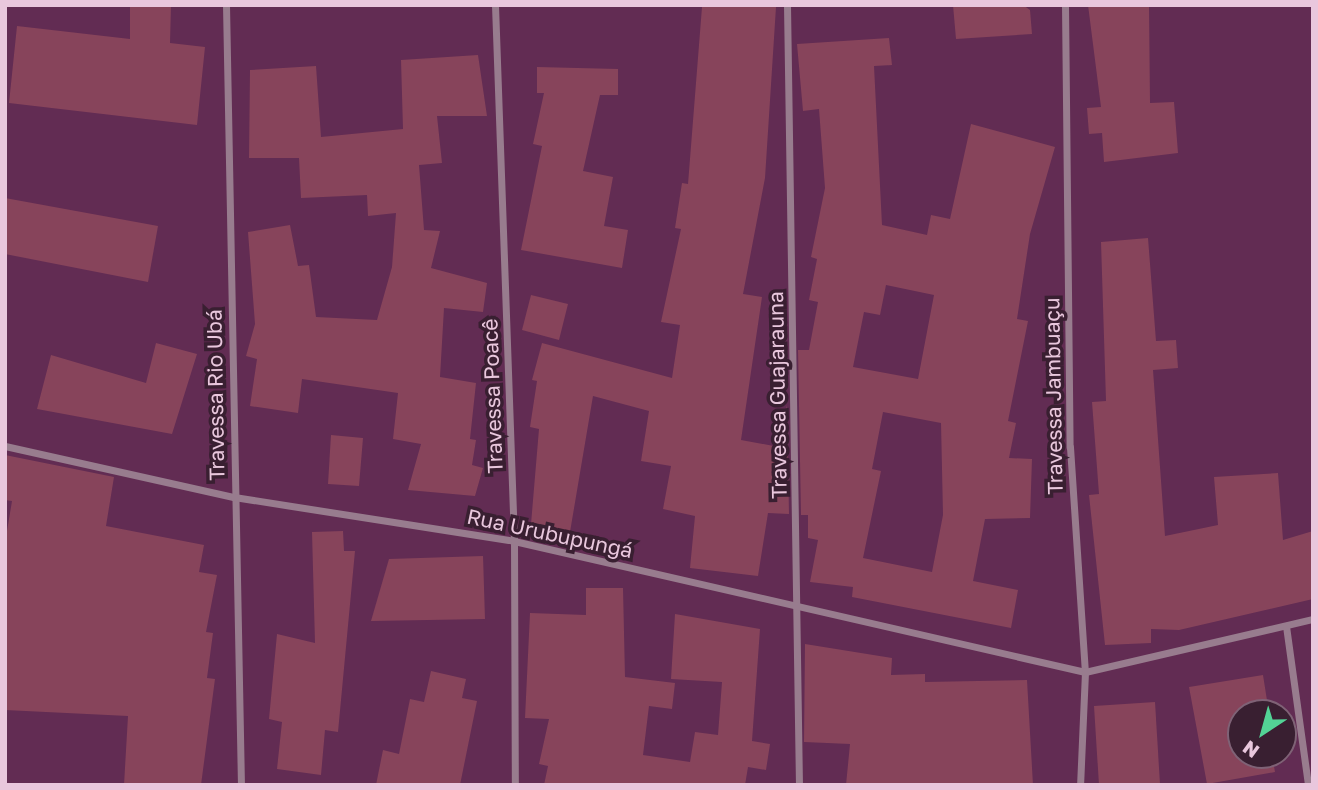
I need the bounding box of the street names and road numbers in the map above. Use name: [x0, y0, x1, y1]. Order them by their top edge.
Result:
street label: Travessa Guajarauna: [763, 291, 791, 499]
street label: Travessa Jambuaçu: [1039, 297, 1067, 495]
street label: Travessa Rio Ubá: [201, 309, 229, 481]
street label: Travessa Poacê: [477, 318, 507, 474]
street label: Rua Urubupungá: [465, 503, 635, 563]

